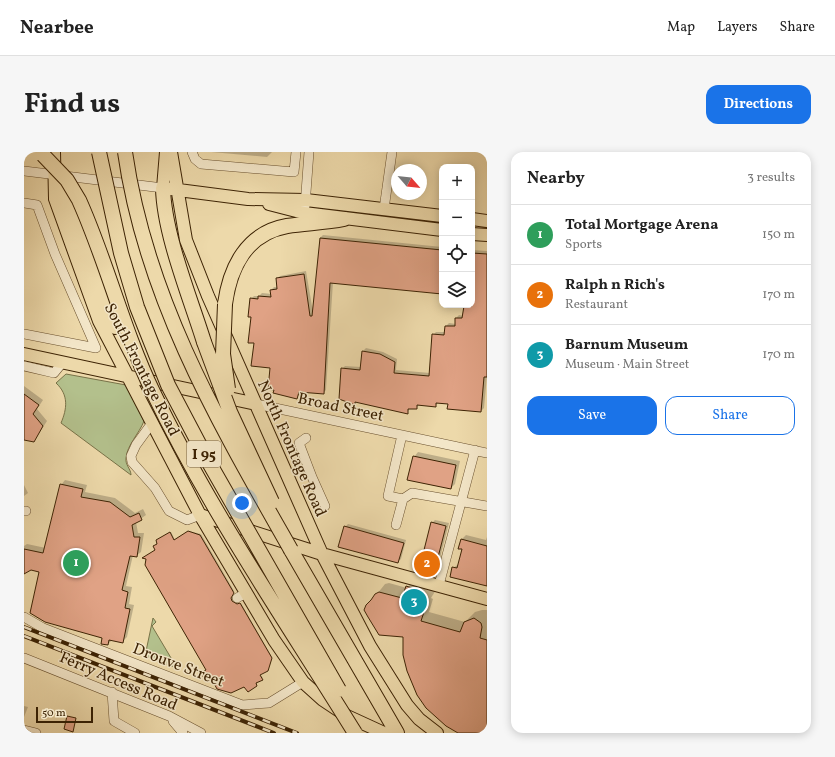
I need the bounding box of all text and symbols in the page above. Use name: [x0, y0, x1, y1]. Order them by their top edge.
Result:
text: Nearbee: [20, 15, 94, 41]
text: Map: [667, 18, 695, 37]
text: Layers: [717, 18, 757, 37]
text: Share: [779, 18, 815, 37]
text: Find us: [24, 85, 120, 124]
button: Directions: [706, 85, 811, 124]
north arrow: [391, 164, 427, 200]
map controls: [439, 164, 475, 308]
button: +: [439, 164, 475, 200]
text: Nearby: [527, 167, 585, 190]
text: 3 results: [747, 169, 795, 187]
button: −: [439, 200, 475, 236]
text: Total Mortgage Arena: [565, 215, 718, 236]
text: 1: [537, 226, 543, 244]
text: 150 m: [762, 226, 795, 244]
button: locate: [439, 236, 475, 272]
text: Sports: [565, 236, 602, 254]
button: layers: [439, 272, 475, 308]
text: Ralph n Rich's: [565, 275, 665, 296]
text: 2: [537, 286, 543, 304]
text: 170 m: [762, 286, 795, 304]
text: Restaurant: [565, 296, 628, 314]
street label: South Frontage Road: [98, 300, 184, 440]
text: Barnum Museum: [565, 335, 688, 356]
text: 3: [537, 346, 543, 364]
text: 170 m: [762, 346, 795, 364]
text: Museum · Main Street: [565, 356, 689, 374]
street label: North Frontage Road: [251, 377, 331, 521]
street label: Broad Street: [296, 388, 386, 428]
button: Save: [527, 396, 657, 435]
button: Share: [665, 396, 795, 435]
road number: I 95: [187, 441, 221, 467]
your location: [232, 493, 252, 513]
pin: 1: [63, 548, 89, 578]
pin: 2: [414, 549, 440, 579]
pin: 3: [401, 587, 427, 617]
street label: Drouve Street: [129, 638, 228, 694]
street label: Ferry Access Road: [56, 647, 181, 717]
scale bar: [36, 705, 93, 724]
text: 50 m: [42, 706, 66, 721]

